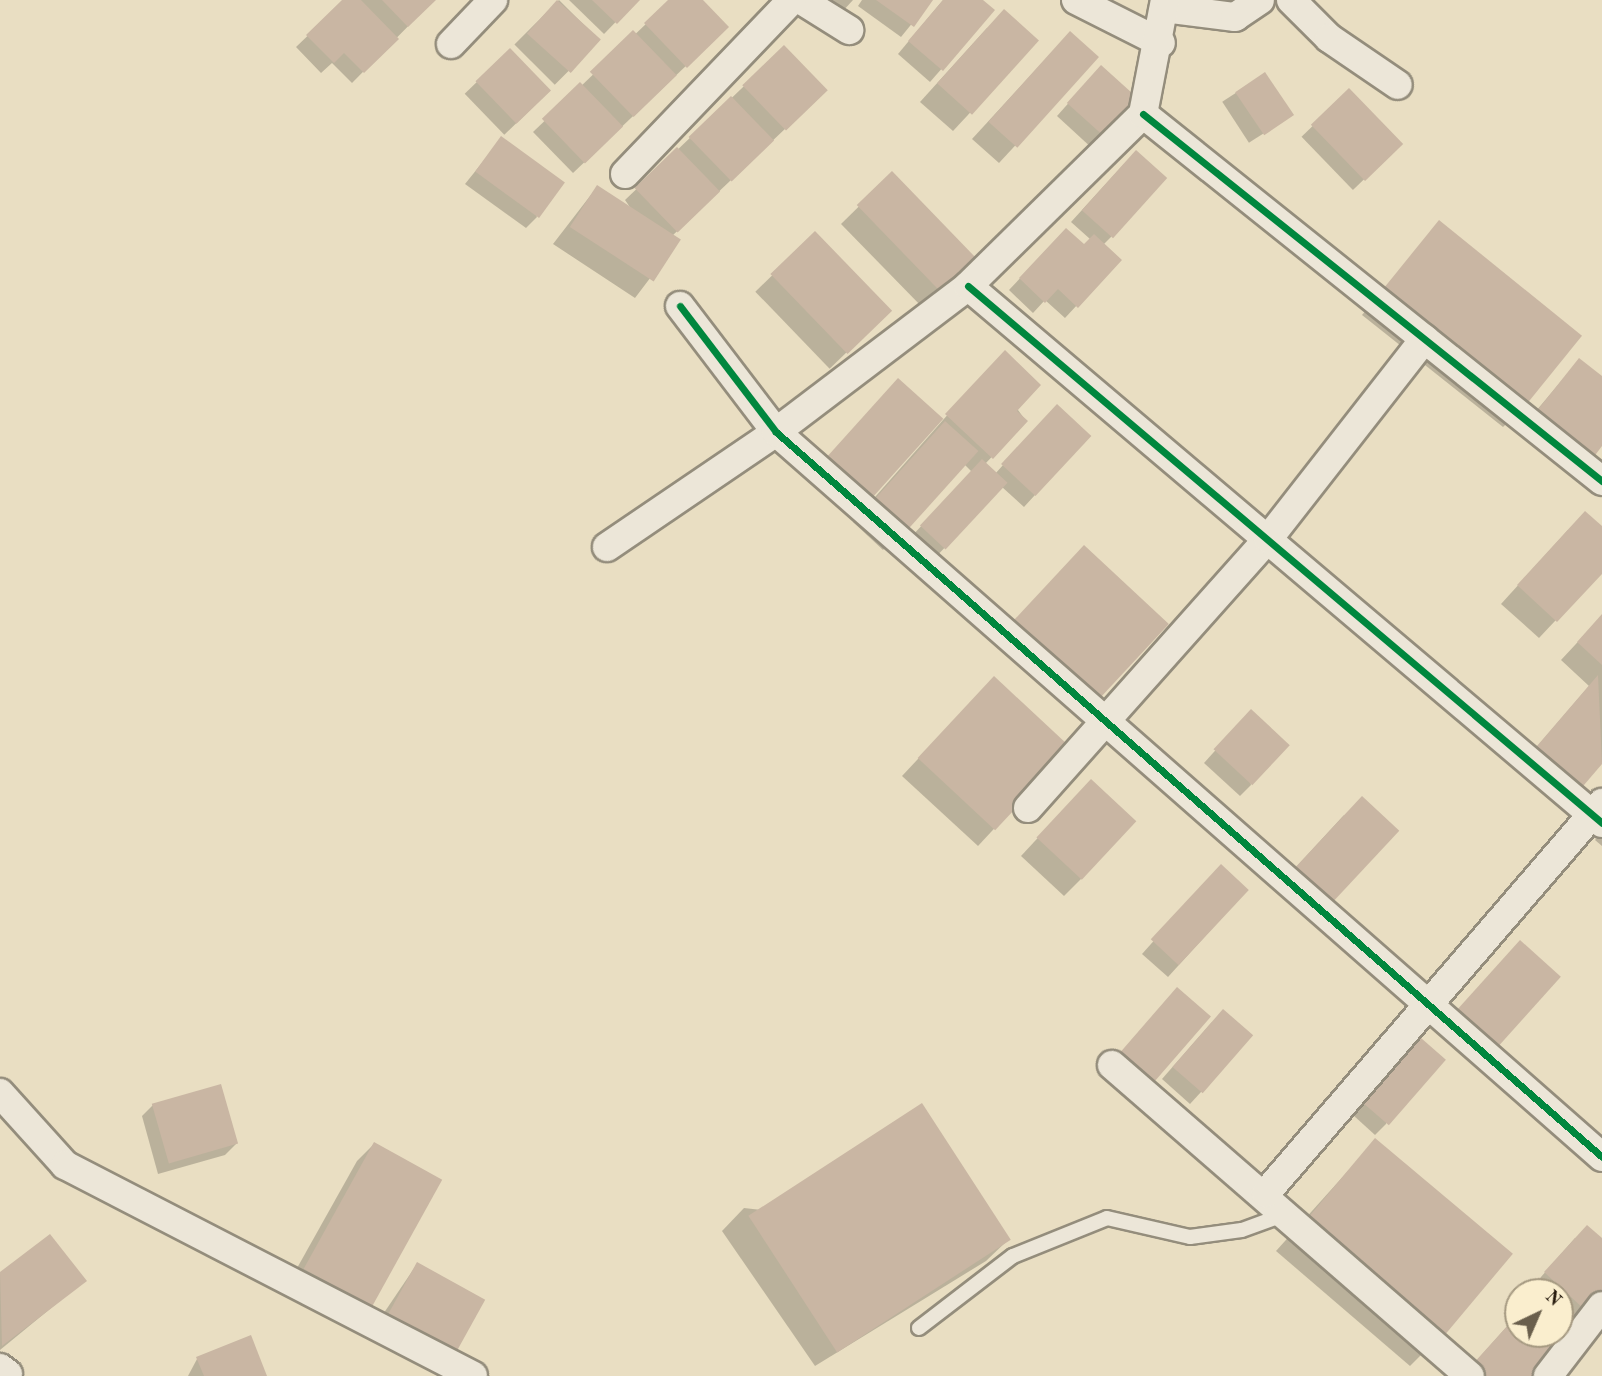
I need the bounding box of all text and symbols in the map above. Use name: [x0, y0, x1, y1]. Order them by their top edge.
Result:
north arrow: [1504, 1278, 1574, 1348]
text: N: [1541, 1287, 1564, 1311]

